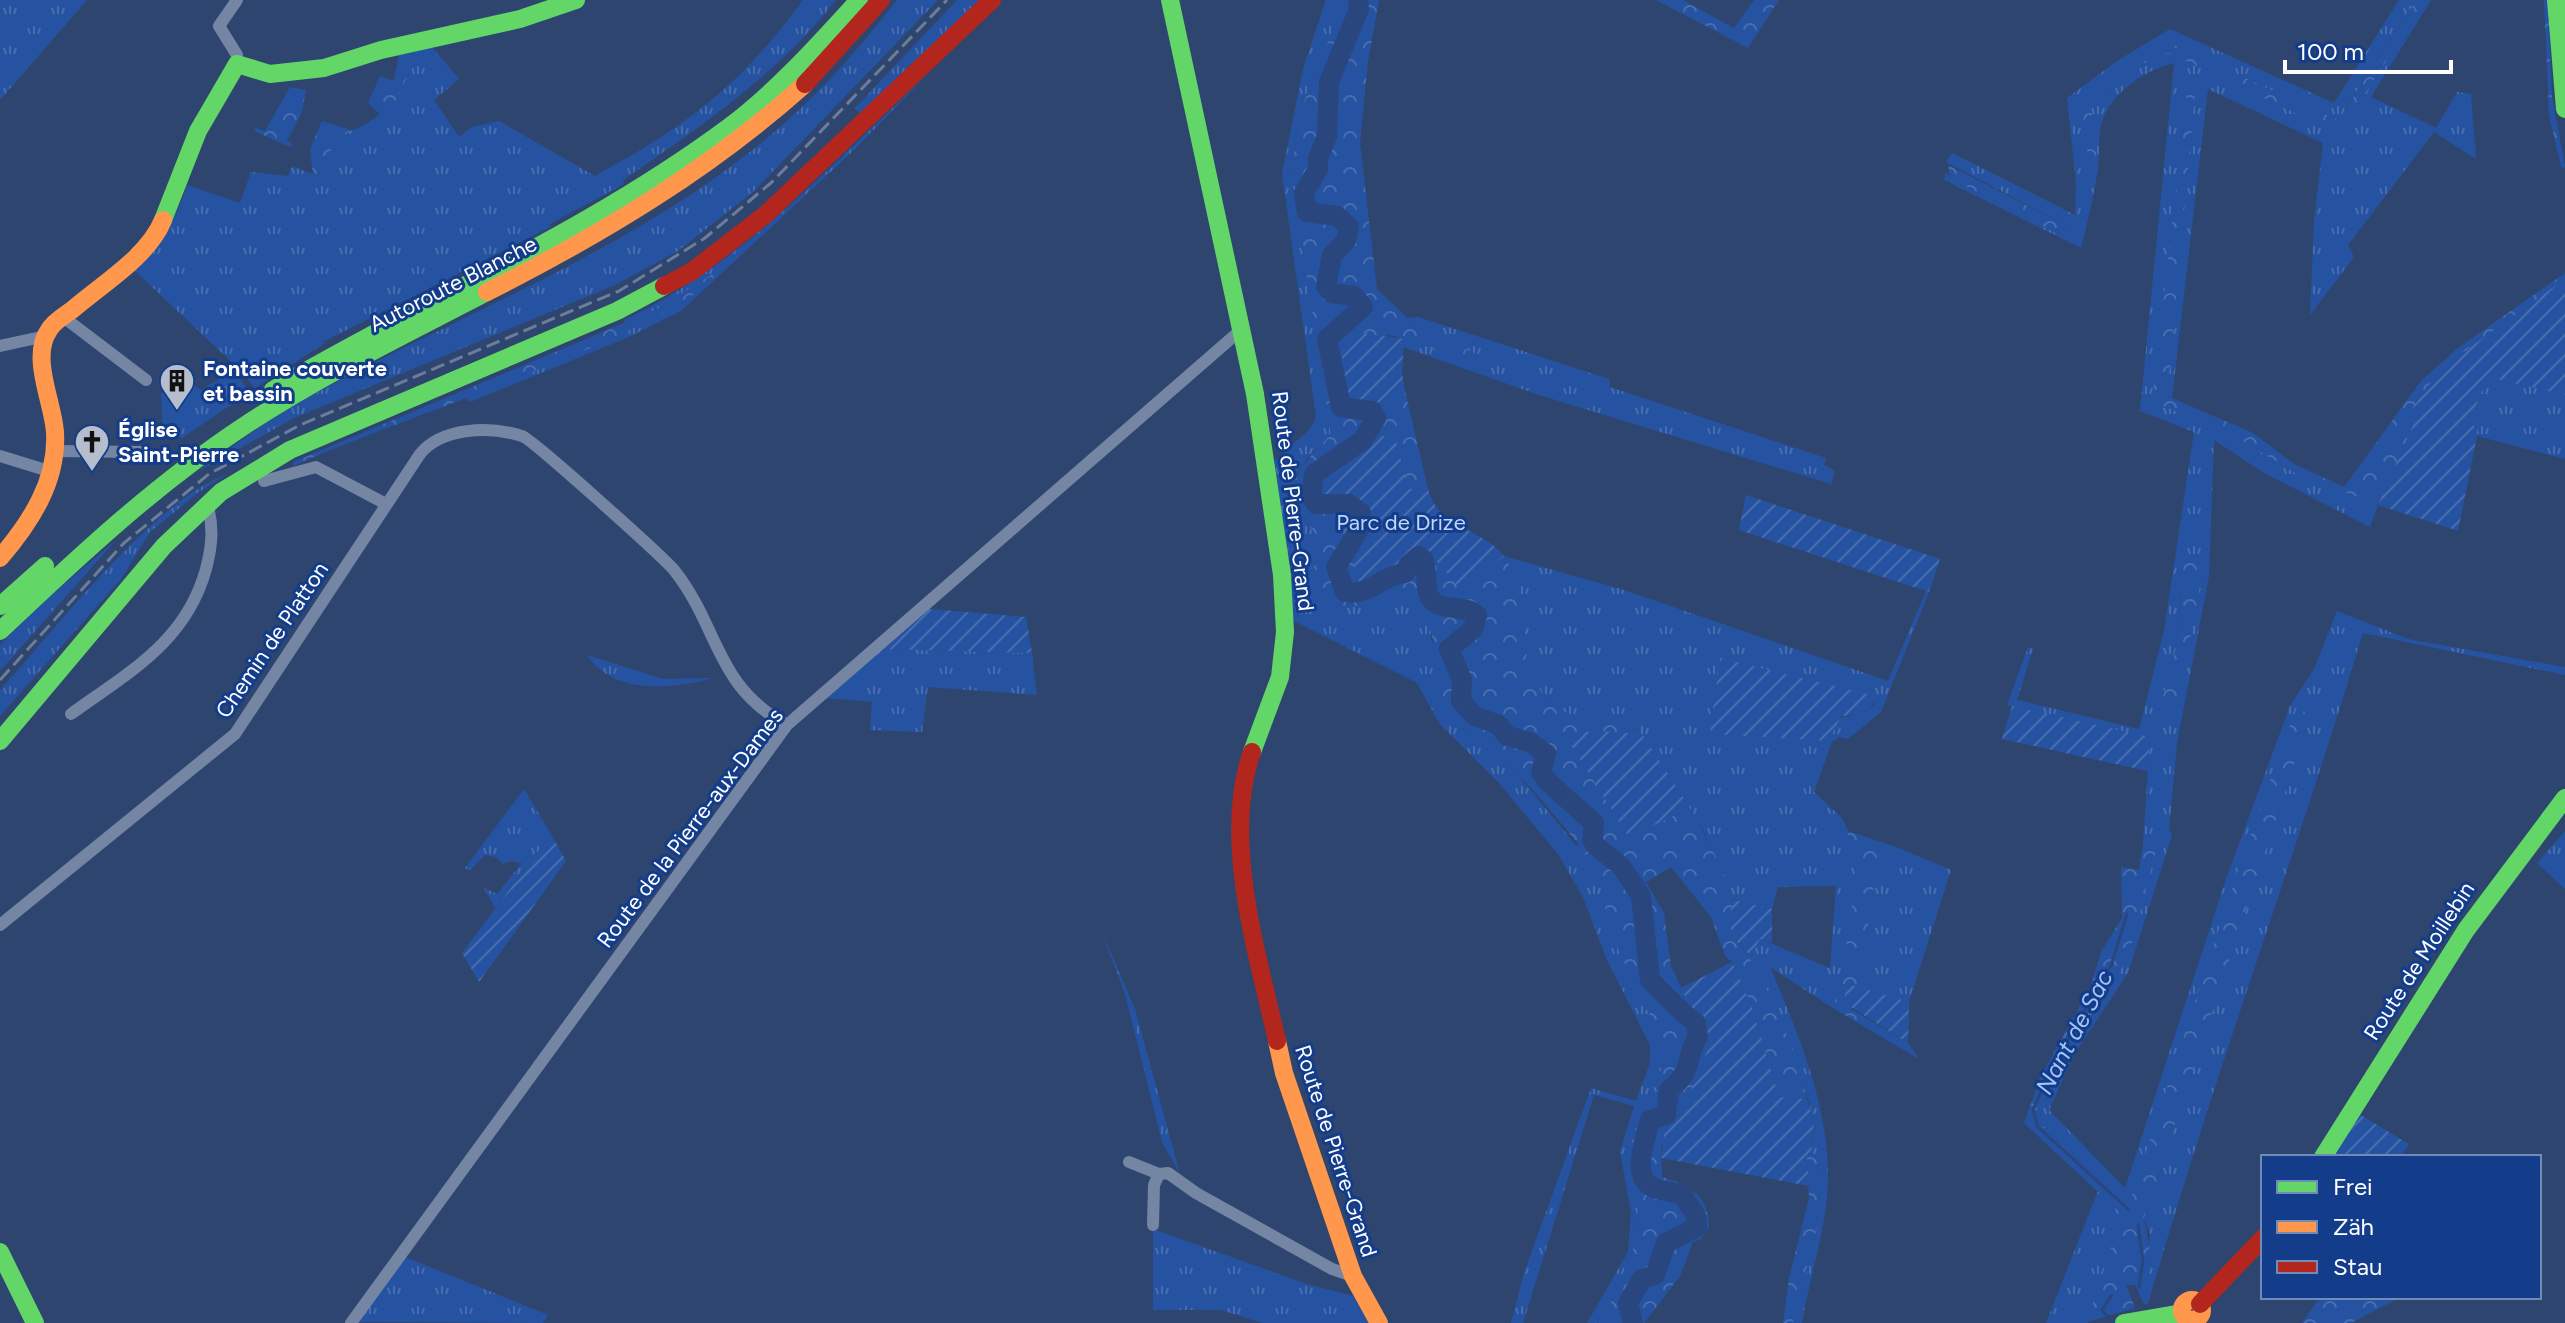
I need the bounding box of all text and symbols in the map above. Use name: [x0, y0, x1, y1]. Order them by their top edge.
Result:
scale bar: [2285, 24, 2451, 74]
text: 100 m: [2297, 37, 2364, 66]
street label: Autoroute Blanche: [365, 230, 541, 338]
place label: Fontaine couverte et bassin: [203, 355, 387, 407]
building icon: Fontaine couverte et bassin: [158, 362, 196, 412]
street label: Route de Pierre-Grand: [1266, 390, 1320, 612]
place label: Église Saint-Pierre: [118, 416, 239, 468]
church icon: Église Saint-Pierre: [73, 423, 111, 473]
park label: Parc de Drize: [1336, 509, 1466, 536]
street label: Chemin de Platton: [210, 557, 334, 723]
street label: Route de la Pierre-aux-Dames: [591, 703, 789, 953]
street label: Route de Moillebin: [2358, 877, 2480, 1045]
water label: Nant de Sac: [2029, 965, 2119, 1099]
street label: Route de Pierre-Grand: [1289, 1042, 1383, 1260]
legend: [2261, 1155, 2541, 1299]
text: Frei: [2333, 1172, 2373, 1201]
text: Zäh: [2333, 1212, 2374, 1241]
text: Stau: [2333, 1252, 2382, 1281]

